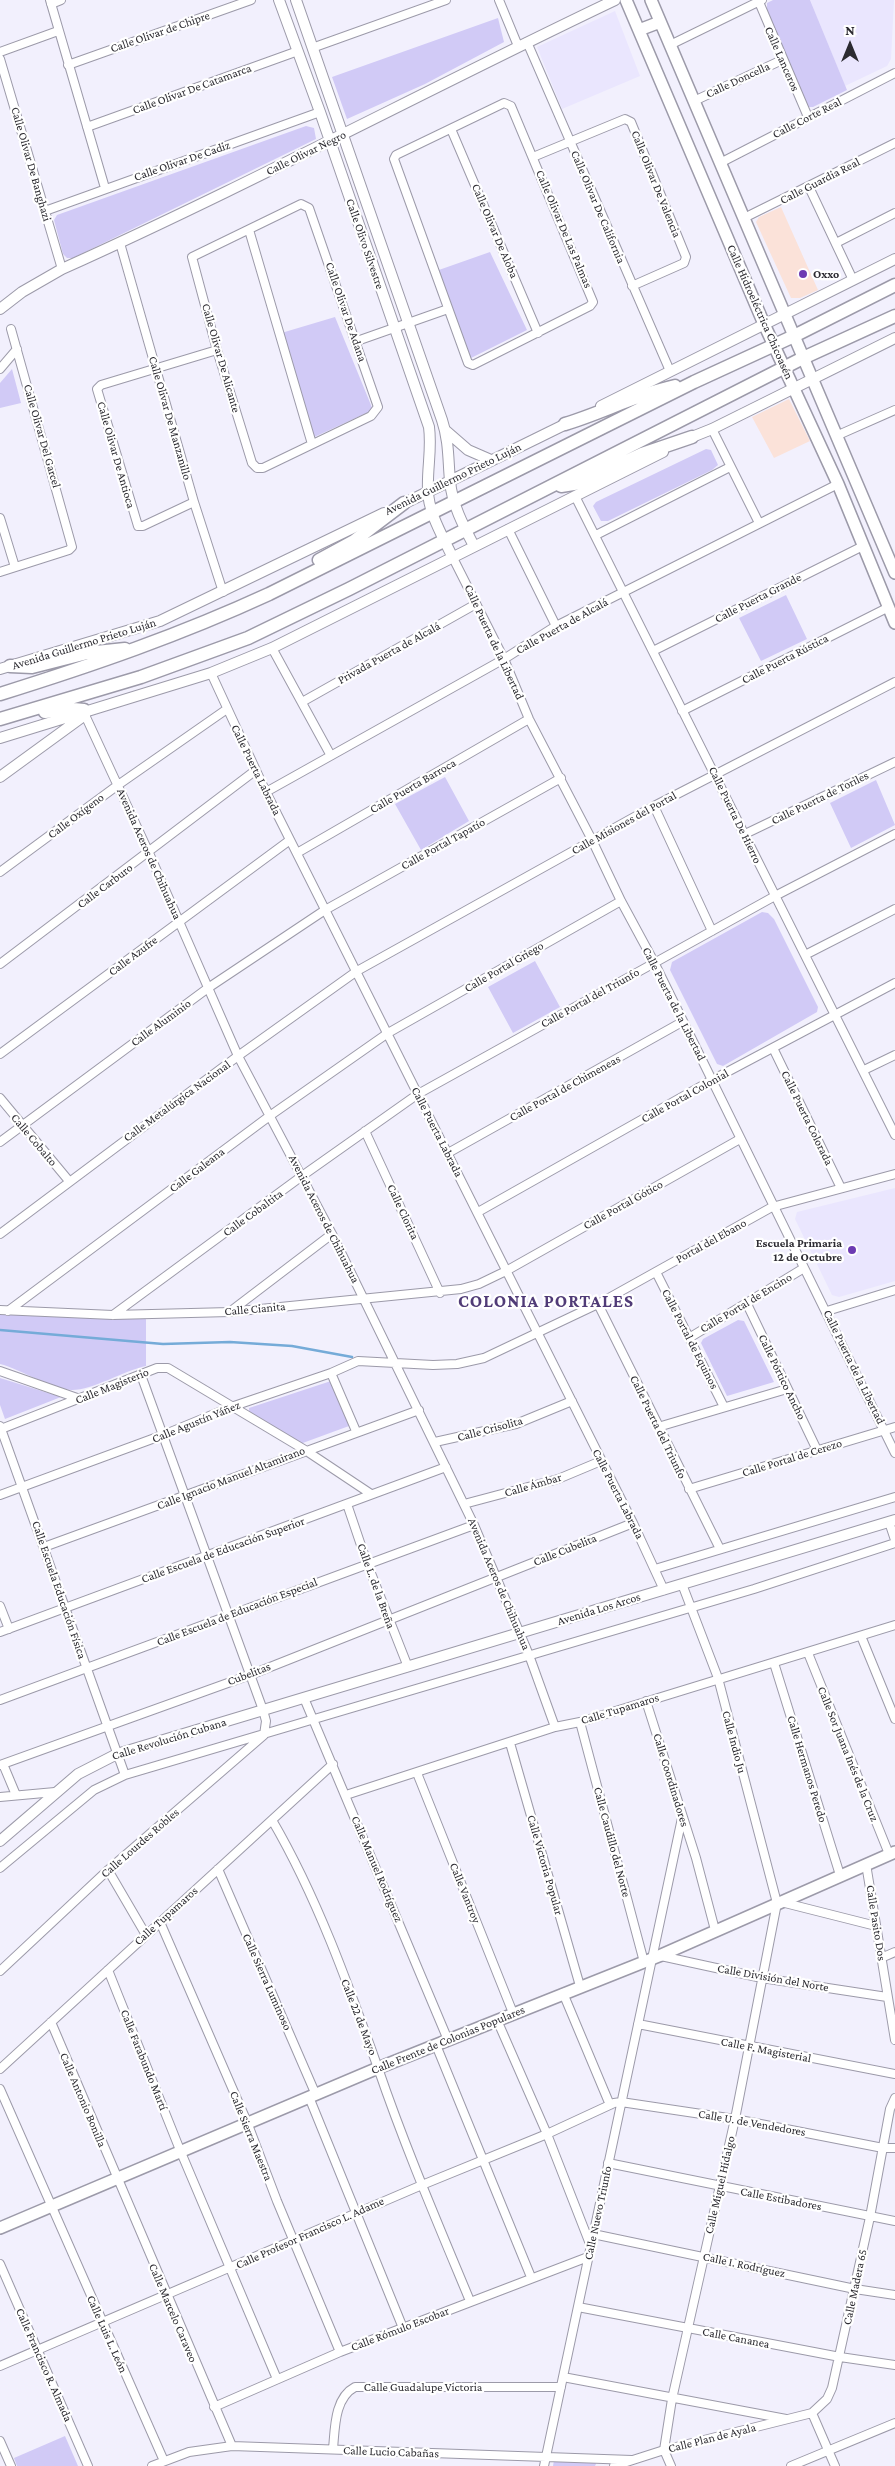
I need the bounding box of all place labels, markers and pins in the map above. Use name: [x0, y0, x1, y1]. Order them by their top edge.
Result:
place label: Oxxo: [813, 267, 839, 281]
marker: Oxxo: [797, 268, 809, 280]
place label: Escuela Primaria 12 de Octubre: [756, 1236, 842, 1264]
marker: Escuela Primaria 12 de Octubre: [846, 1244, 858, 1256]

